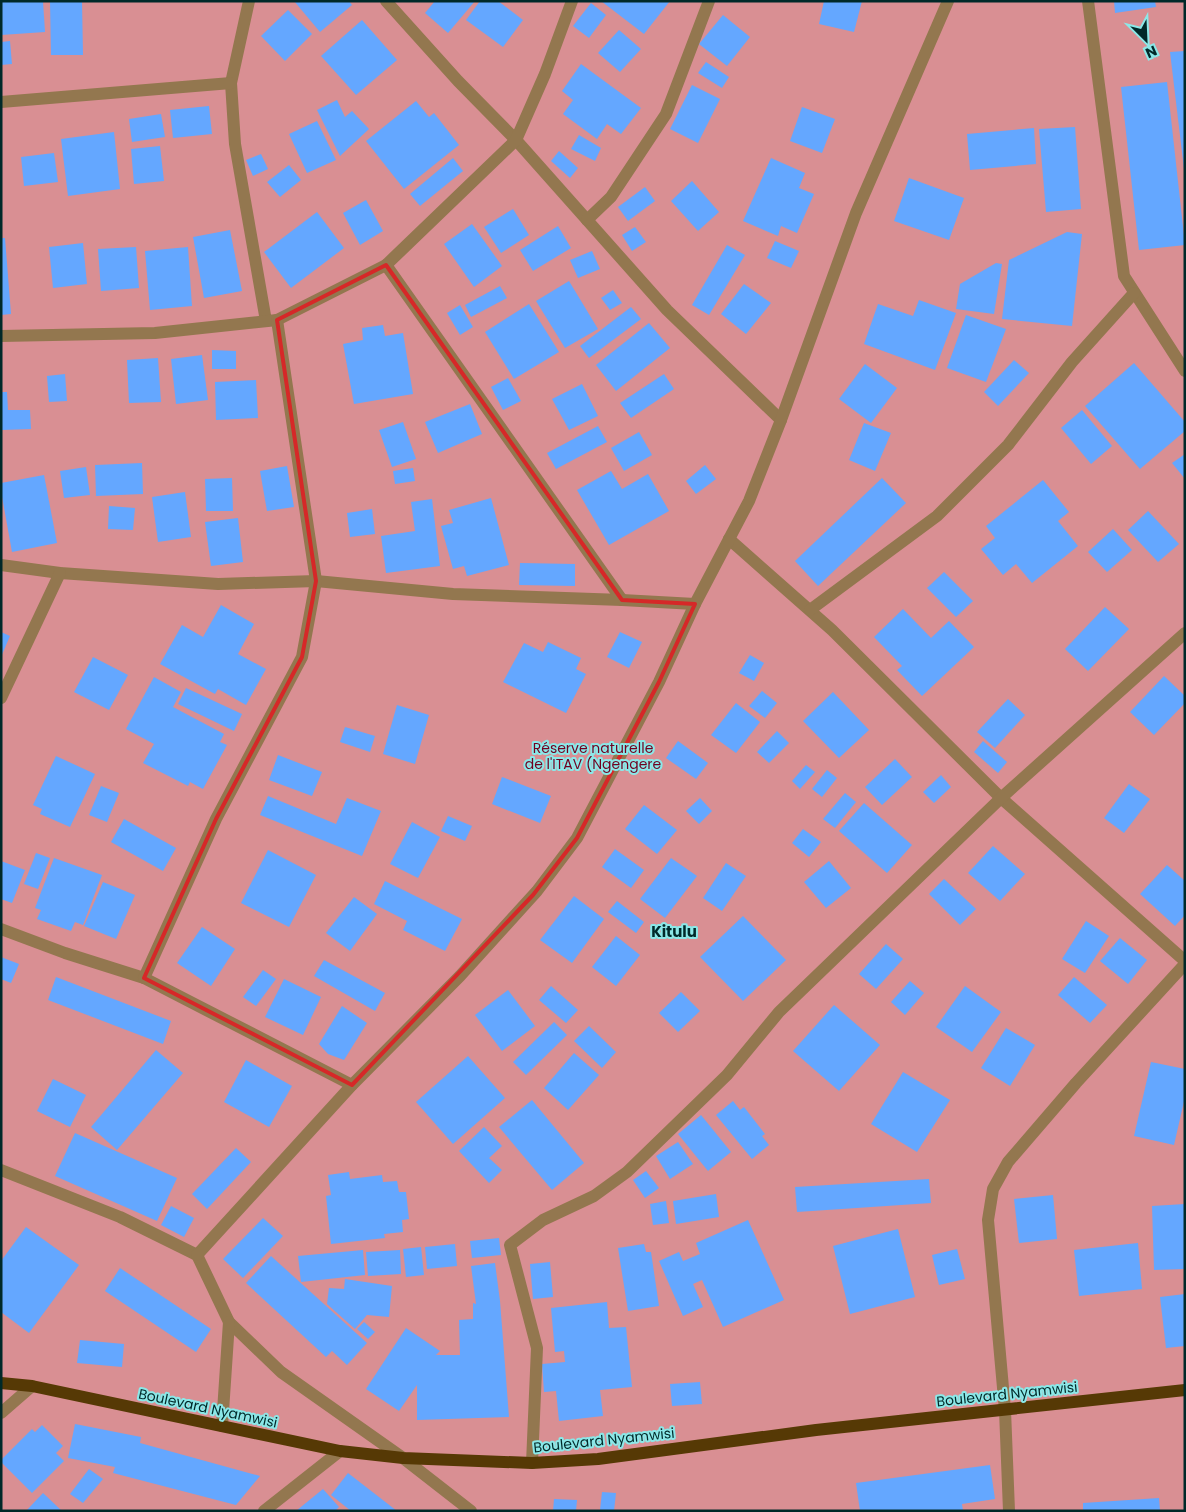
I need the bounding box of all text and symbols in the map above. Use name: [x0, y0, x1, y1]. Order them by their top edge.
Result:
north arrow: [1121, 15, 1171, 65]
text: N: [1142, 41, 1160, 63]
park label: Réserve naturelle de l'ITAV (Ngengere: [525, 738, 662, 774]
district label: Kitulu: [651, 921, 697, 942]
street label: Boulevard Nyamwisi: [936, 1377, 1078, 1411]
street label: Boulevard Nyamwisi: [137, 1383, 279, 1433]
street label: Boulevard Nyamwisi: [533, 1423, 675, 1457]

